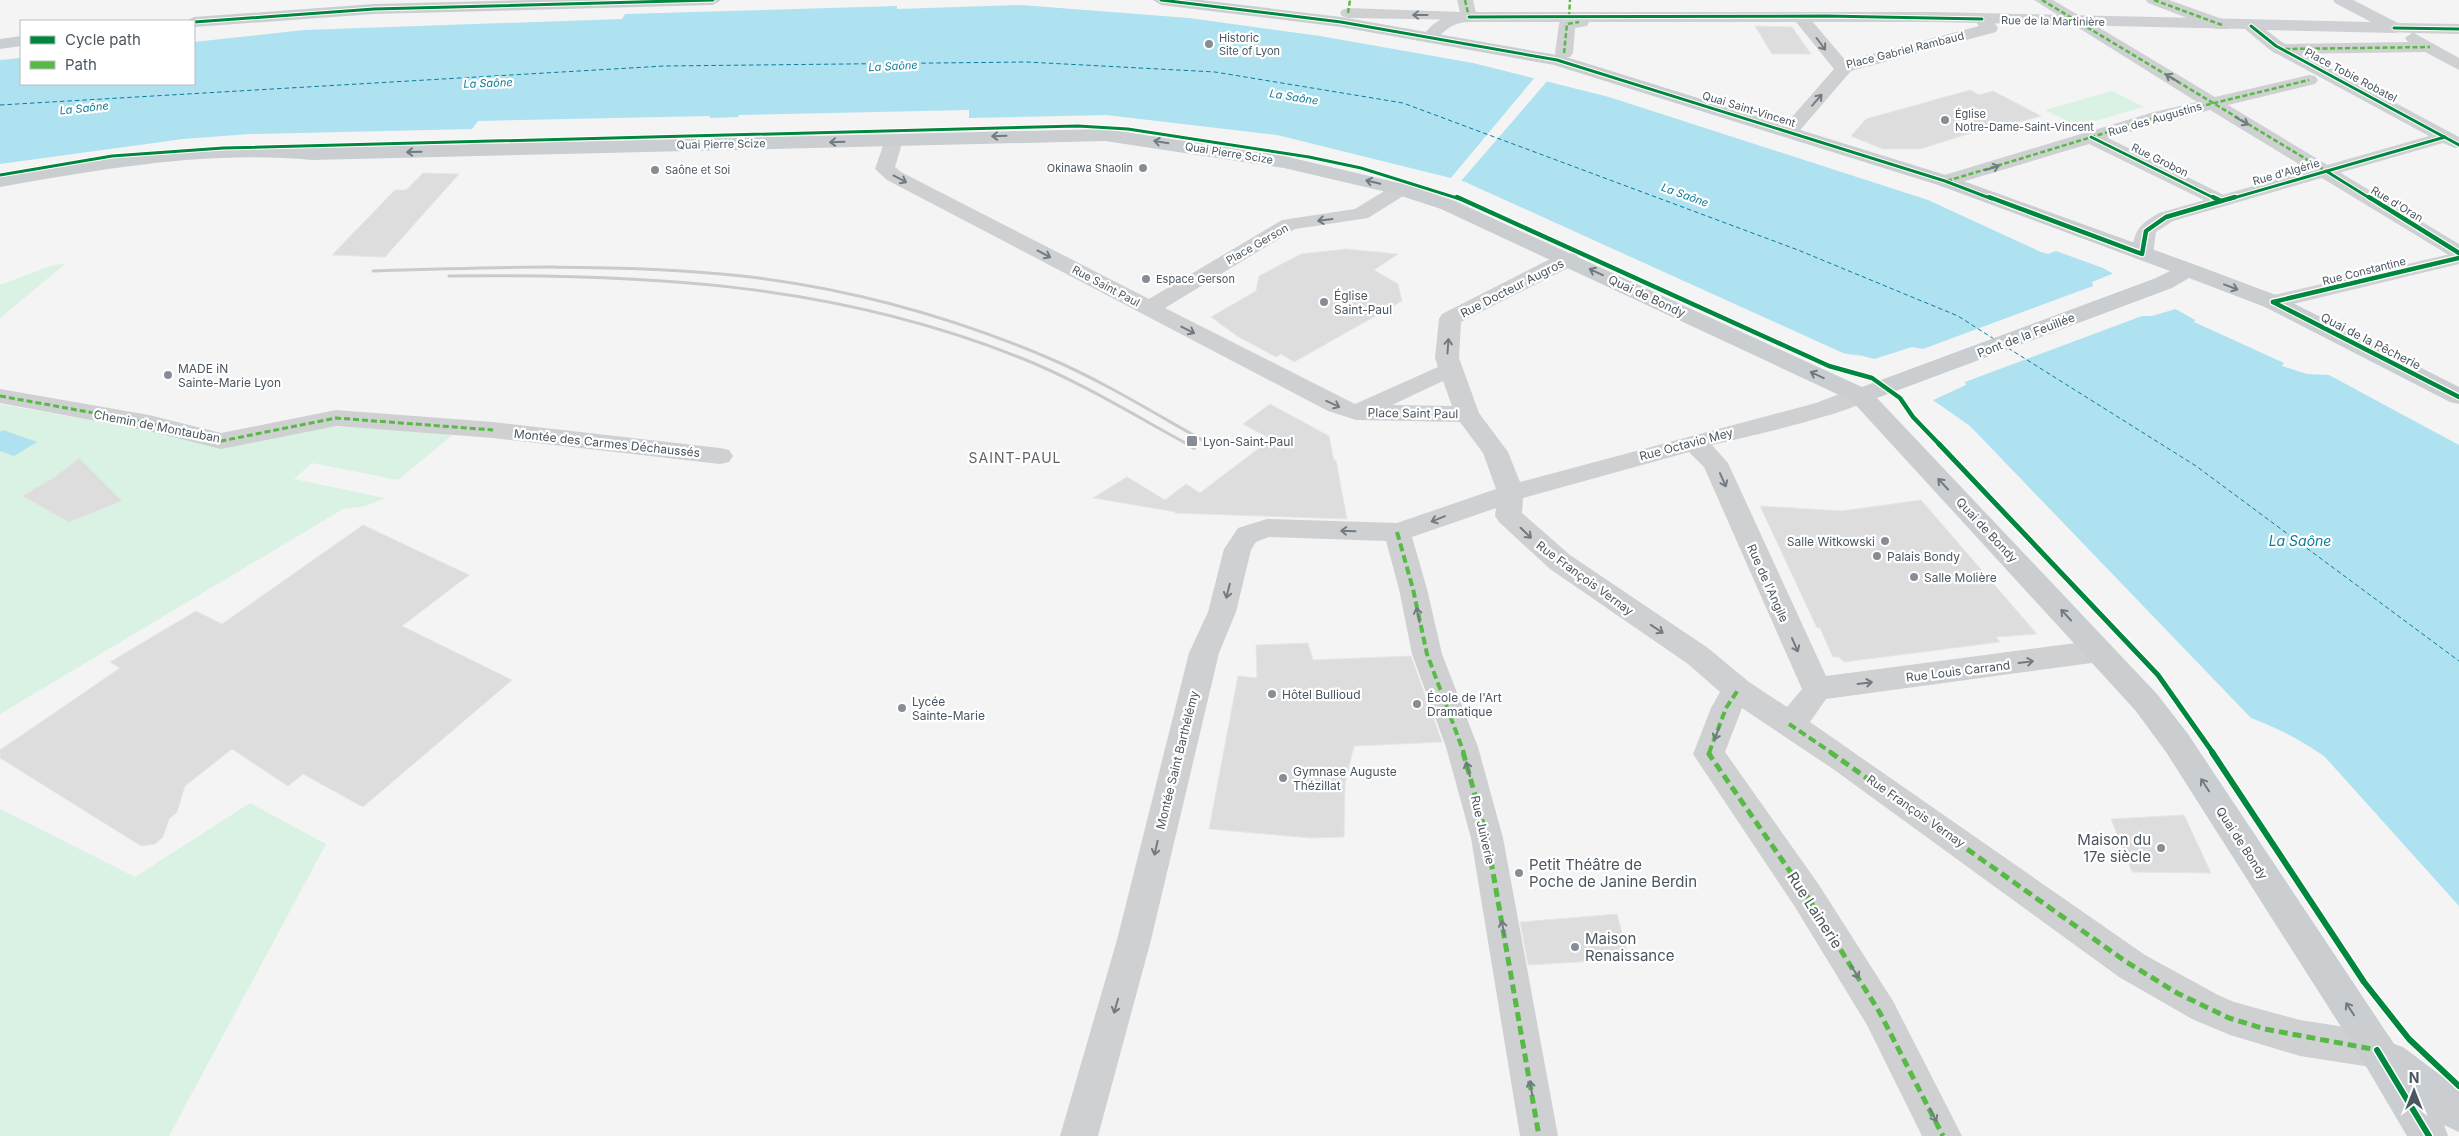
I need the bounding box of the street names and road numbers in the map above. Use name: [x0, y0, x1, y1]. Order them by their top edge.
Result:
street label: Rue de la Martinière: [2001, 13, 2105, 29]
street label: Place Gabriel Rambaud: [1845, 29, 1965, 71]
street label: Place Tobie Robatel: [2302, 45, 2400, 105]
street label: Quai Saint-Vincent: [1701, 88, 1798, 130]
street label: Rue des Augustins: [2107, 99, 2204, 139]
street label: Quai Pierre Scize: [676, 136, 766, 152]
street label: Quai Pierre Scize: [1184, 139, 1274, 167]
street label: Rue Grobon: [2129, 140, 2191, 180]
street label: Rue d'Algérie: [2251, 156, 2321, 188]
street label: Rue d'Oran: [2368, 183, 2426, 225]
street label: Place Gerson: [1223, 221, 1291, 267]
street label: Rue Constantine: [2321, 254, 2407, 288]
street label: Rue Docteur Augros: [1458, 255, 1566, 321]
street label: Rue Saint Paul: [1070, 262, 1142, 310]
street label: Quai de Bondy: [1606, 272, 1688, 321]
street label: Pont de la Feuillée: [1975, 309, 2077, 361]
street label: Quai de la Pêcherie: [2319, 309, 2423, 373]
street label: Place Saint Paul: [1368, 405, 1458, 421]
street label: Chemin de Montauban: [92, 406, 222, 446]
street label: Rue Octavio Mey: [1638, 424, 1735, 464]
street label: Montée des Carmes Déchaussés: [513, 426, 701, 460]
street label: Quai de Bondy: [1953, 494, 2021, 566]
street label: Rue François Vernay: [1533, 538, 1637, 619]
street label: Rue de l'Angile: [1744, 542, 1792, 624]
street label: Rue Louis Carrand: [1905, 657, 2011, 685]
street label: Montée Saint Barthélémy: [1153, 689, 1202, 831]
street label: Rue François Vernay: [1864, 771, 1968, 851]
street label: Rue Juiverie: [1468, 794, 1498, 866]
street label: Quai de Bondy: [2213, 804, 2271, 882]
street label: Rue Lainerie: [1783, 868, 1847, 952]

